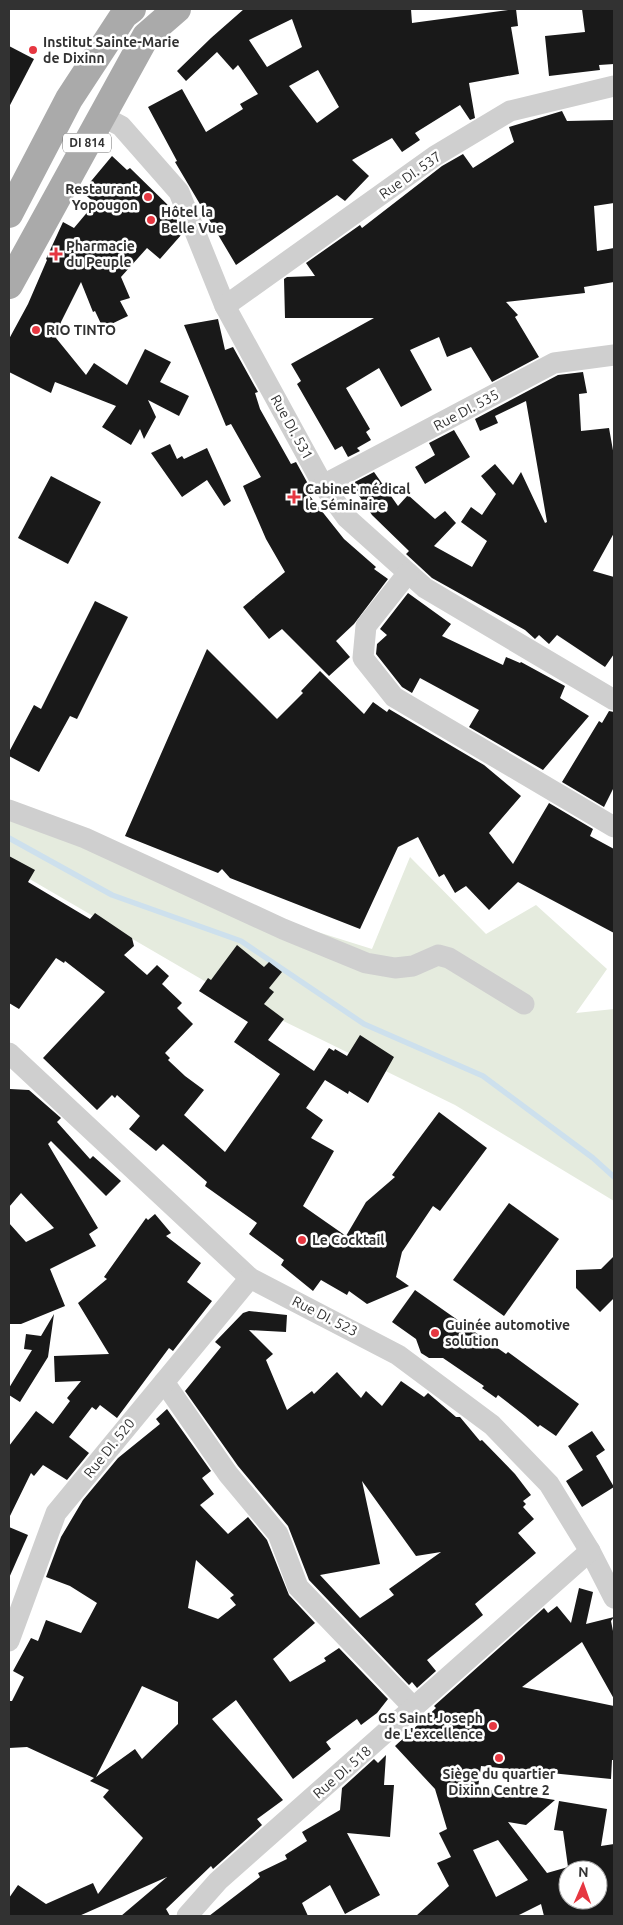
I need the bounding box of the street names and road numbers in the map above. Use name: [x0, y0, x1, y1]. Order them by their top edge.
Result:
road number: DI 814: [63, 134, 111, 152]
street label: Rue DI. 537: [376, 148, 444, 202]
street label: Rue DI. 535: [431, 386, 501, 434]
street label: Rue DI. 531: [268, 392, 316, 462]
street label: Rue DI. 523: [290, 1293, 360, 1339]
street label: Rue DI. 520: [80, 1415, 138, 1481]
street label: Rue DI. 518: [310, 1742, 374, 1801]

